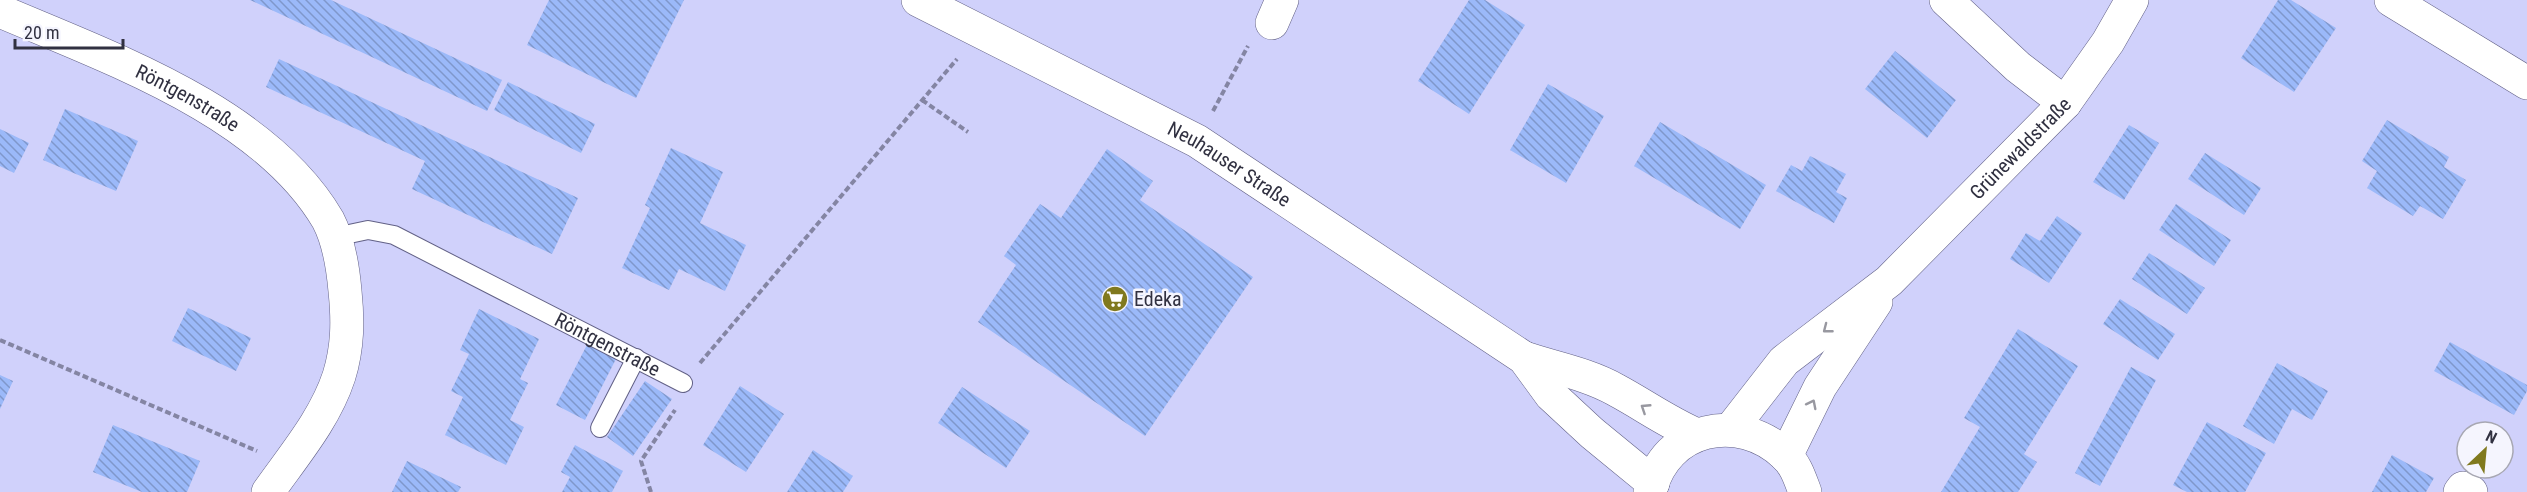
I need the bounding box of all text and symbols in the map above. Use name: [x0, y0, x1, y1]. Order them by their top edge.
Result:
scale bar: [15, 12, 123, 50]
text: 20 m: [24, 22, 59, 43]
street label: Röntgenstraße: [132, 59, 244, 137]
street label: Grünewaldstraße: [1965, 92, 2076, 204]
street label: Neuhauser Straße: [1164, 116, 1295, 212]
supermarket icon: Edeka: [1100, 284, 1130, 314]
place label: Edeka: [1134, 287, 1182, 311]
street label: Röntgenstraße: [551, 307, 664, 381]
one-way arrow: [1822, 322, 1833, 333]
one-way arrow: [1805, 399, 1817, 410]
one-way arrow: [1641, 405, 1652, 416]
north arrow: [2455, 420, 2515, 480]
text: N: [2483, 426, 2500, 448]

